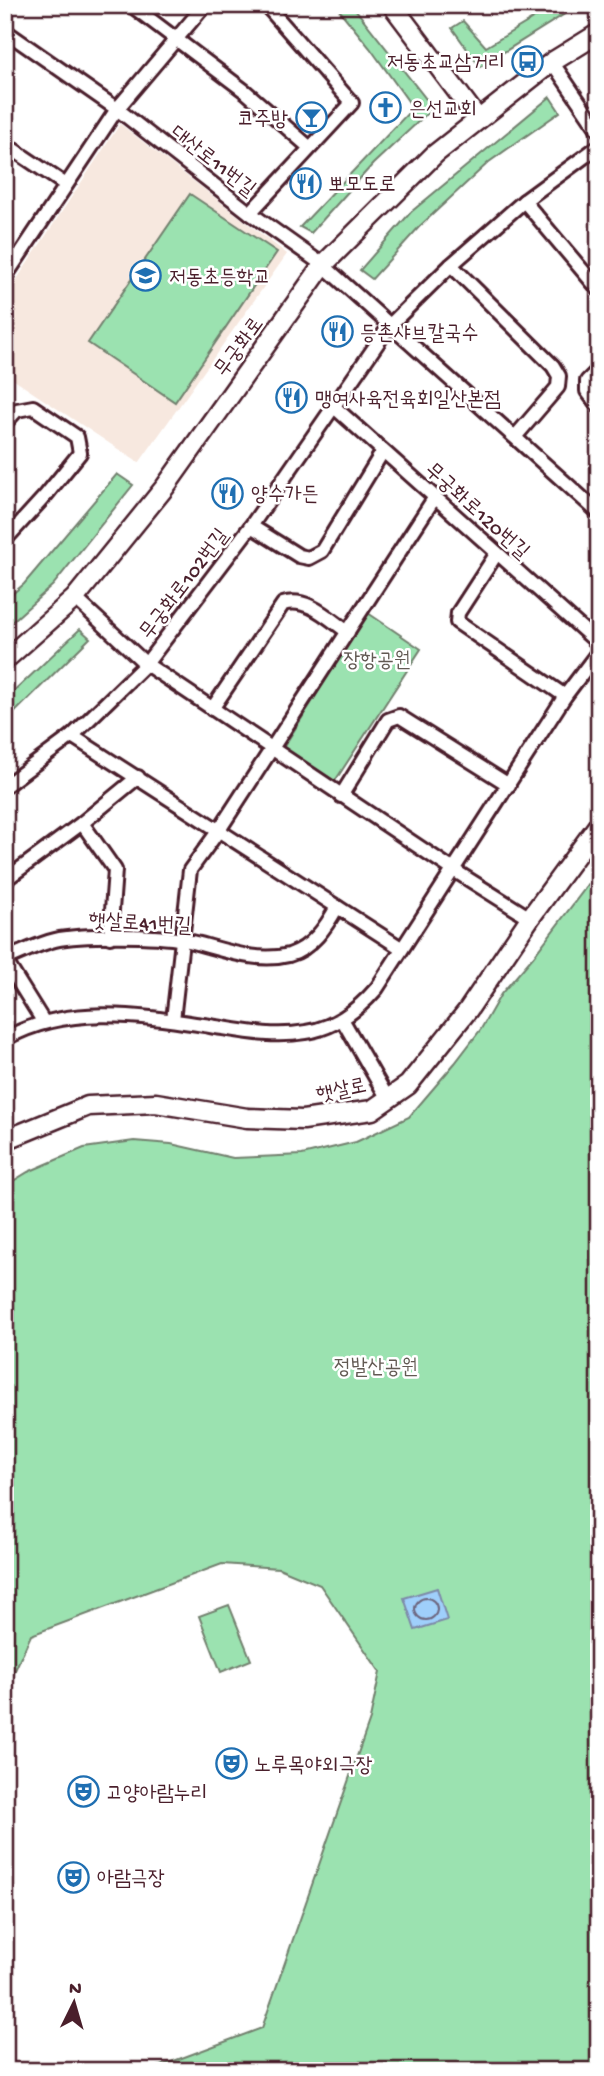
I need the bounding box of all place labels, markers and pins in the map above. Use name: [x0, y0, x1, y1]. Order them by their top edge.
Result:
bus stop icon: 저동초교삼거리: [511, 44, 545, 78]
place label: 저동초교삼거리: [387, 52, 505, 77]
church icon: 은선교회: [369, 91, 403, 125]
place label: 은선교회: [409, 99, 477, 124]
bar icon: 코주방: [294, 101, 328, 135]
place label: 코주방: [237, 109, 288, 134]
restaurant icon: 뽀모도로: [288, 166, 322, 200]
place label: 뽀모도로: [328, 174, 396, 199]
school or university icon: 저동초등학교: [129, 259, 163, 293]
place label: 저동초등학교: [169, 267, 270, 292]
restaurant icon: 등촌샤브칼국수: [320, 315, 354, 349]
place label: 등촌샤브칼국수: [360, 322, 478, 348]
restaurant icon: 맹여사육전육회일산본점: [275, 381, 309, 415]
place label: 맹여사육전육회일산본점: [315, 389, 501, 414]
restaurant icon: 양수가든: [211, 476, 245, 510]
place label: 양수가든: [251, 484, 319, 509]
theatre icon: 노루목야외극장: [214, 1747, 248, 1781]
place label: 노루목야외극장: [254, 1755, 372, 1780]
theatre icon: 고양아람누리: [66, 1775, 100, 1809]
place label: 고양아람누리: [106, 1783, 207, 1808]
theatre icon: 아람극장: [57, 1860, 91, 1894]
place label: 아람극장: [97, 1868, 165, 1893]

